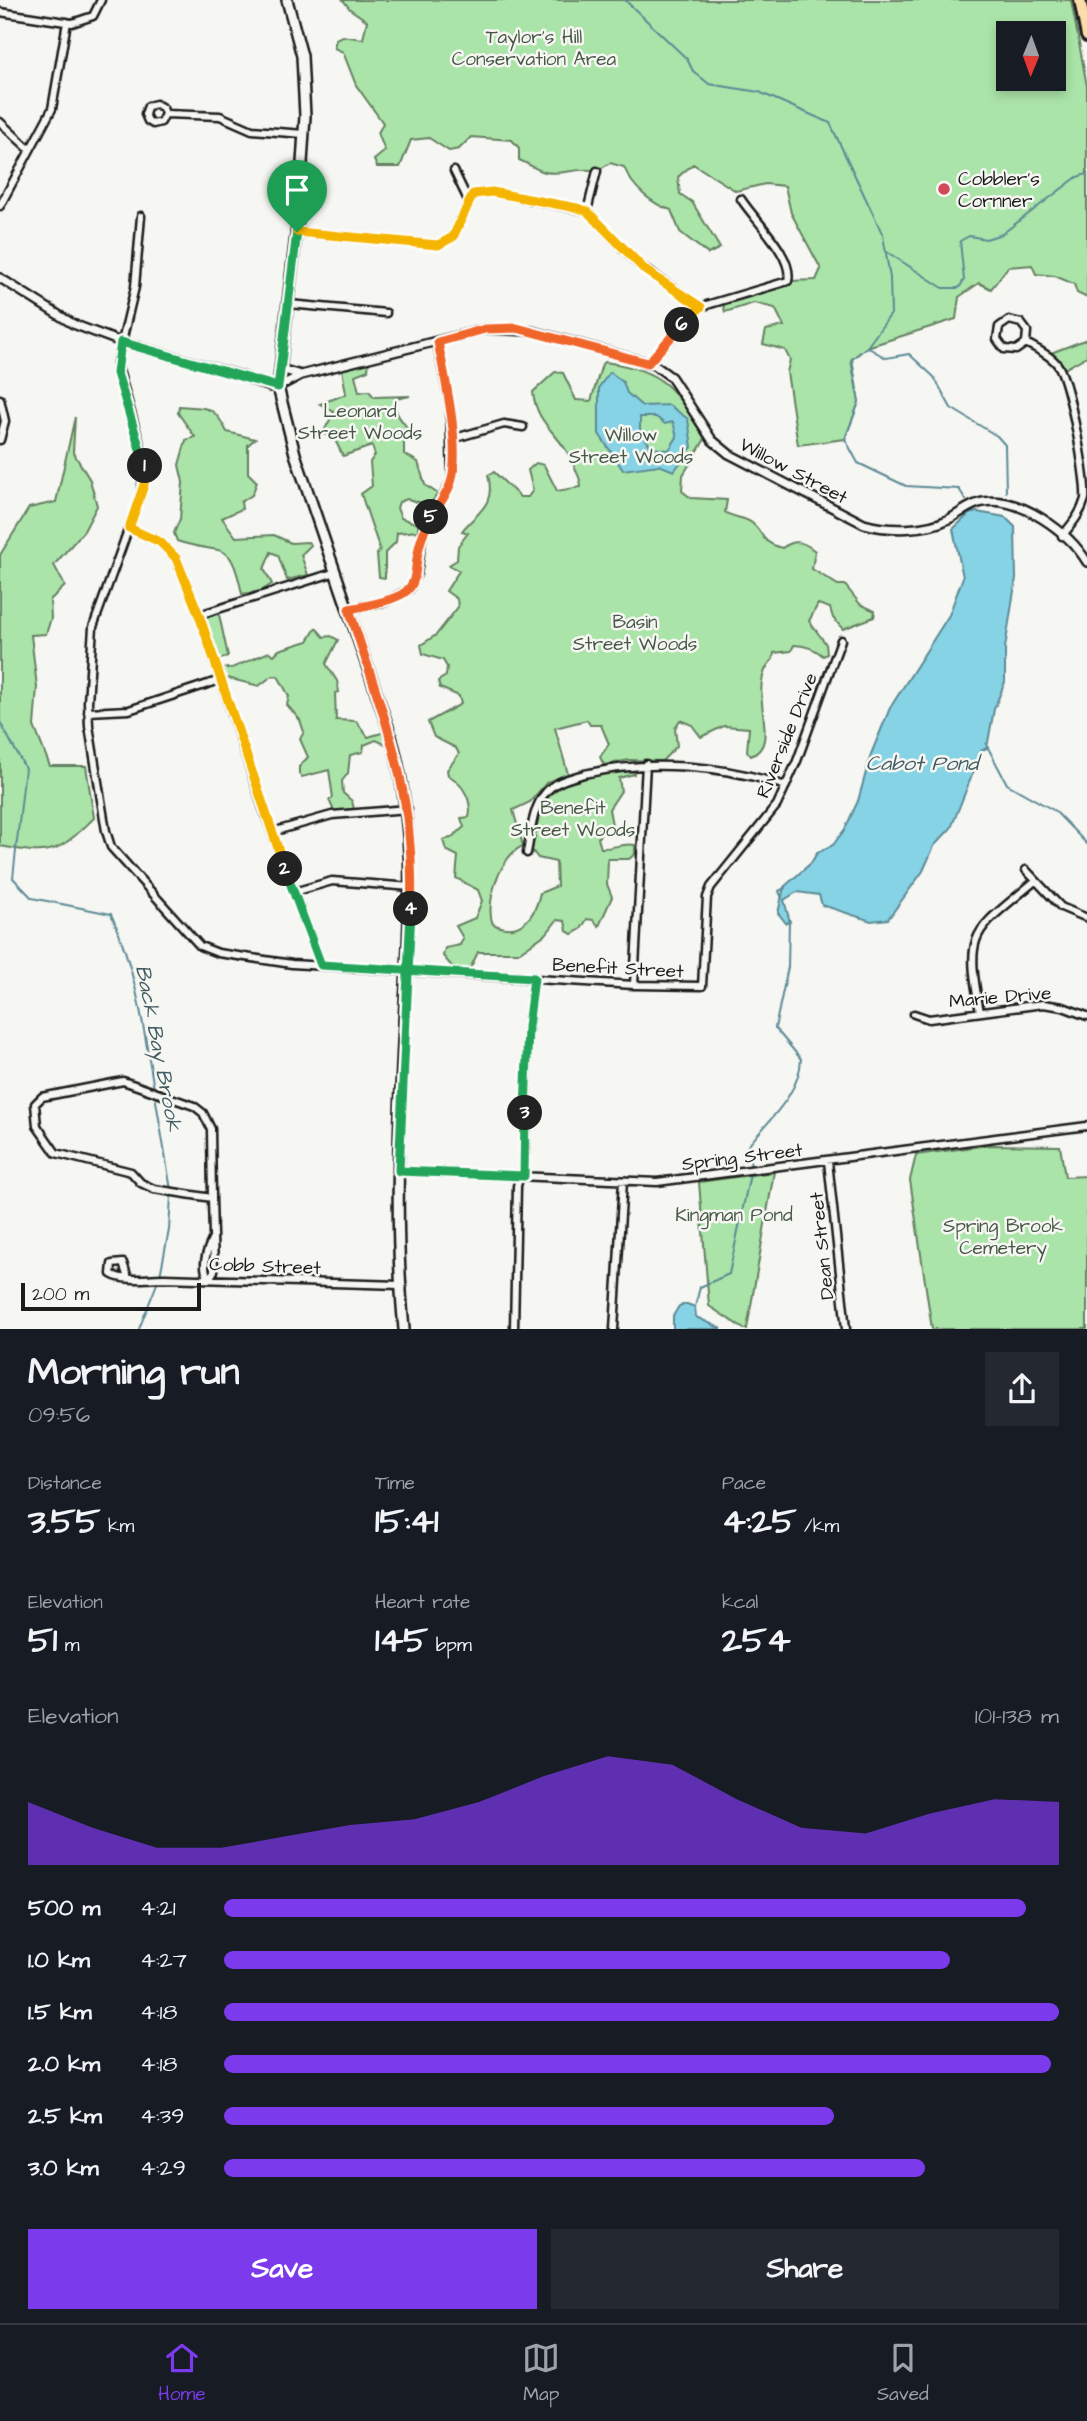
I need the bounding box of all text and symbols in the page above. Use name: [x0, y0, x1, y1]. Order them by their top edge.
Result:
north arrow: [996, 21, 1066, 91]
map controls: [996, 21, 1066, 91]
park label: Taylor's Hill Conservation Area: [452, 24, 617, 73]
pin: [267, 160, 327, 232]
place label: Cobbler's Cornner: [958, 166, 1040, 215]
icon: arrive: [278, 171, 316, 209]
marker: Cobbler's Cornner: [936, 181, 952, 197]
pin: 6: [664, 308, 700, 342]
text: 6: [676, 311, 687, 338]
park label: Leonard Street Woods: [298, 398, 422, 447]
park label: Willow Street Woods: [569, 422, 693, 471]
street label: Willow Street: [734, 431, 852, 511]
pin: 1: [128, 448, 162, 484]
text: 1: [143, 452, 146, 479]
pin: 5: [414, 500, 448, 534]
text: 5: [424, 503, 437, 530]
park label: Basin Street Woods: [573, 609, 697, 658]
street label: Riverside Drive: [750, 669, 825, 802]
water label: Cabot Pond: [866, 749, 982, 778]
park label: Benefit Street Woods: [511, 795, 635, 844]
pin: 2: [268, 852, 302, 886]
text: 2: [279, 855, 290, 882]
pin: 4: [394, 892, 428, 926]
text: 4: [404, 895, 417, 922]
street label: Benefit Street: [551, 952, 685, 985]
water label: Back Bay Brook: [127, 962, 189, 1135]
street label: Marie Drive: [948, 980, 1052, 1015]
pin: 3: [508, 1096, 542, 1130]
text: 3: [520, 1099, 529, 1126]
street label: Spring Street: [680, 1137, 805, 1179]
street label: Dean Street: [803, 1190, 842, 1301]
park label: Kingman Pond: [675, 1202, 793, 1230]
park label: Spring Brook Cemetery: [943, 1213, 1063, 1263]
street label: Cobb Street: [209, 1251, 322, 1282]
scale bar: [21, 1280, 201, 1312]
text: 200 m: [32, 1281, 89, 1308]
text: Morning run: [28, 1347, 240, 1399]
button: share: [985, 1352, 1059, 1426]
text: 09:56: [28, 1399, 90, 1431]
text: Distance: [28, 1470, 102, 1497]
text: Time: [375, 1470, 415, 1497]
text: Pace: [722, 1470, 766, 1497]
text: 3.55: [28, 1497, 100, 1546]
text: 15:41: [375, 1497, 438, 1546]
text: 4:25: [722, 1497, 796, 1546]
text: km: [100, 1513, 134, 1540]
text: /km: [796, 1513, 839, 1540]
text: Elevation: [28, 1589, 103, 1616]
text: Heart rate: [375, 1589, 470, 1616]
text: kcal: [722, 1589, 758, 1616]
text: 51: [28, 1616, 57, 1665]
text: 145: [375, 1616, 428, 1665]
text: 254: [722, 1616, 791, 1665]
text: m: [57, 1632, 80, 1659]
text: bpm: [428, 1632, 472, 1659]
text: Elevation: [28, 1700, 119, 1732]
text: 101–138 m: [975, 1700, 1059, 1732]
text: 500 m: [28, 1892, 100, 1924]
text: 4:21: [140, 1892, 176, 1924]
text: 1.0 km: [28, 1944, 90, 1976]
text: 4:27: [140, 1944, 187, 1976]
text: 1.5 km: [28, 1996, 92, 2028]
text: 4:18: [140, 1996, 177, 2028]
text: 2.0 km: [28, 2048, 100, 2080]
text: 4:18: [140, 2048, 177, 2080]
text: 2.5 km: [28, 2100, 102, 2132]
text: 4:39: [140, 2100, 184, 2132]
text: 3.0 km: [28, 2152, 99, 2184]
text: 4:29: [140, 2152, 186, 2184]
button: Save: [28, 2229, 537, 2309]
button: Share: [551, 2229, 1059, 2309]
tab: Home: [158, 2339, 206, 2408]
tab: Map: [522, 2339, 560, 2408]
tab: Saved: [877, 2339, 929, 2408]

